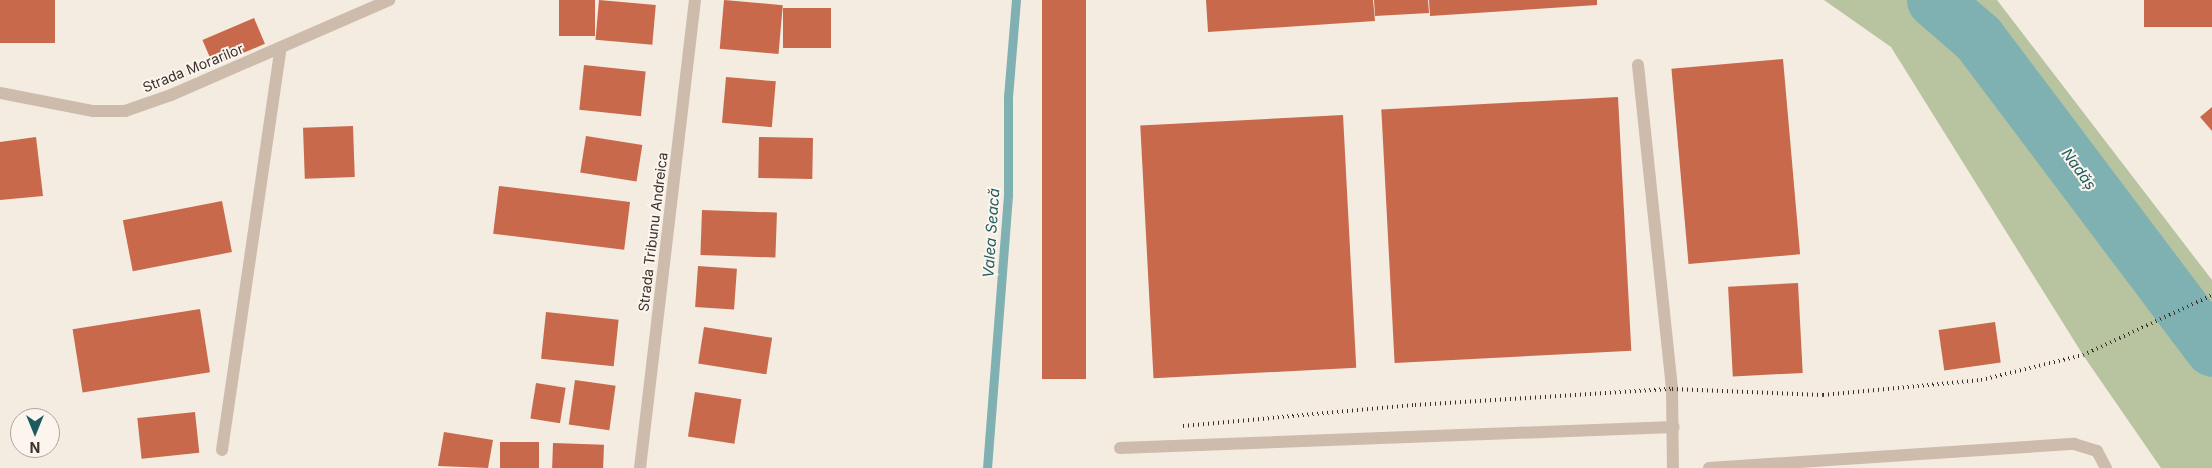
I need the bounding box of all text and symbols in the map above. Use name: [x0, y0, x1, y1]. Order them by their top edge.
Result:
street label: Strada Morarilor: [140, 40, 246, 96]
water label: Nadăș: [2058, 145, 2100, 193]
street label: Strada Tribunu Andreica: [635, 151, 671, 313]
water label: Valea Seacă: [979, 188, 1003, 278]
north arrow: [10, 408, 60, 458]
text: N: [30, 439, 40, 456]

